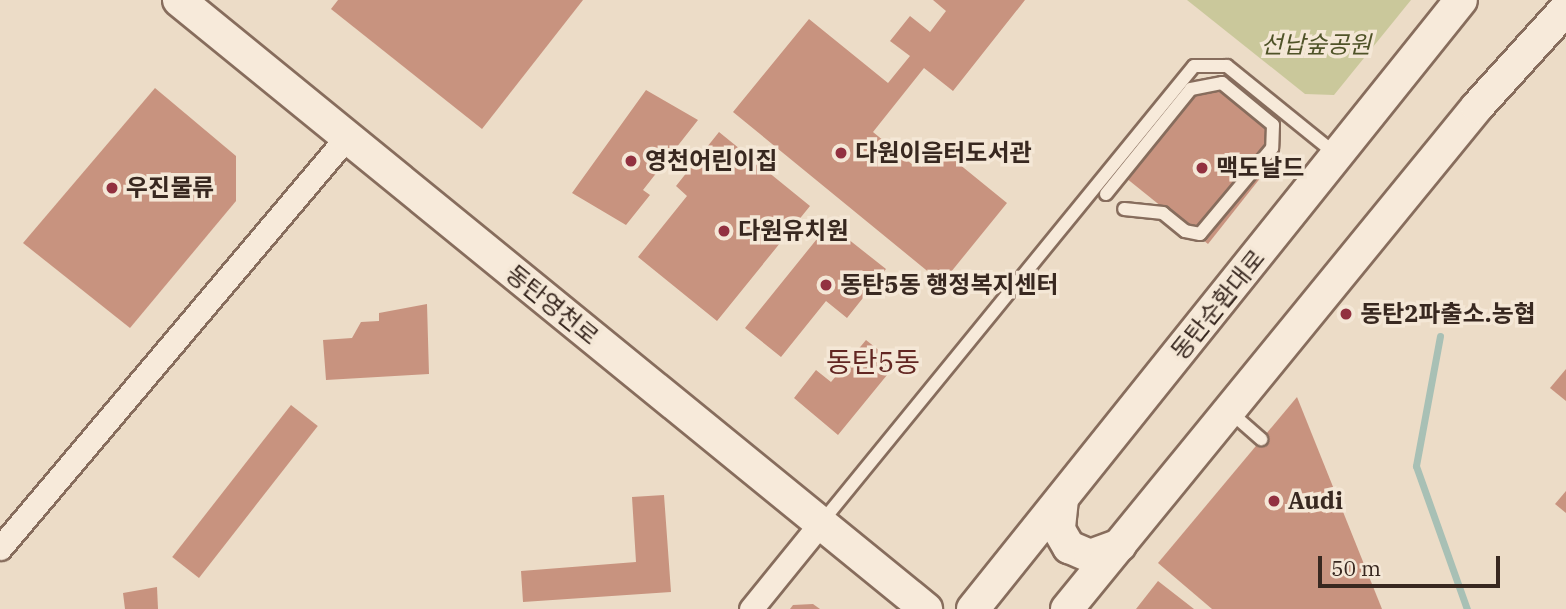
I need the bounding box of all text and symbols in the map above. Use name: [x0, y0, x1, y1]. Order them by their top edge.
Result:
park label: 선납숲공원: [1261, 31, 1371, 59]
place label: 다원이음터도서관: [855, 139, 1032, 167]
marker: 다원이음터도서관: [833, 145, 849, 161]
place label: 영천어린이집: [645, 147, 777, 175]
marker: 영천어린이집: [623, 153, 639, 169]
place label: 맥도날드: [1216, 154, 1304, 182]
marker: 맥도날드: [1194, 160, 1210, 176]
place label: 우진물류: [126, 174, 214, 202]
marker: 우진물류: [104, 180, 120, 196]
place label: 다원유치원: [738, 217, 848, 245]
marker: 다원유치원: [716, 223, 732, 239]
street label: 동탄순환대로: [1165, 244, 1271, 366]
street label: 동탄영천로: [500, 259, 604, 351]
place label: 동탄5동 행정복지센터: [840, 271, 1059, 299]
marker: 동탄5동 행정복지센터: [818, 277, 834, 293]
place label: 동탄2파출소.농협: [1360, 300, 1536, 328]
marker: 동탄2파출소.농협: [1338, 306, 1354, 322]
district label: 동탄5동: [826, 345, 920, 379]
place label: Audi: [1288, 487, 1343, 515]
marker: Audi: [1266, 493, 1282, 509]
scale bar: [1321, 542, 1503, 586]
text: 50 m: [1331, 554, 1381, 582]

